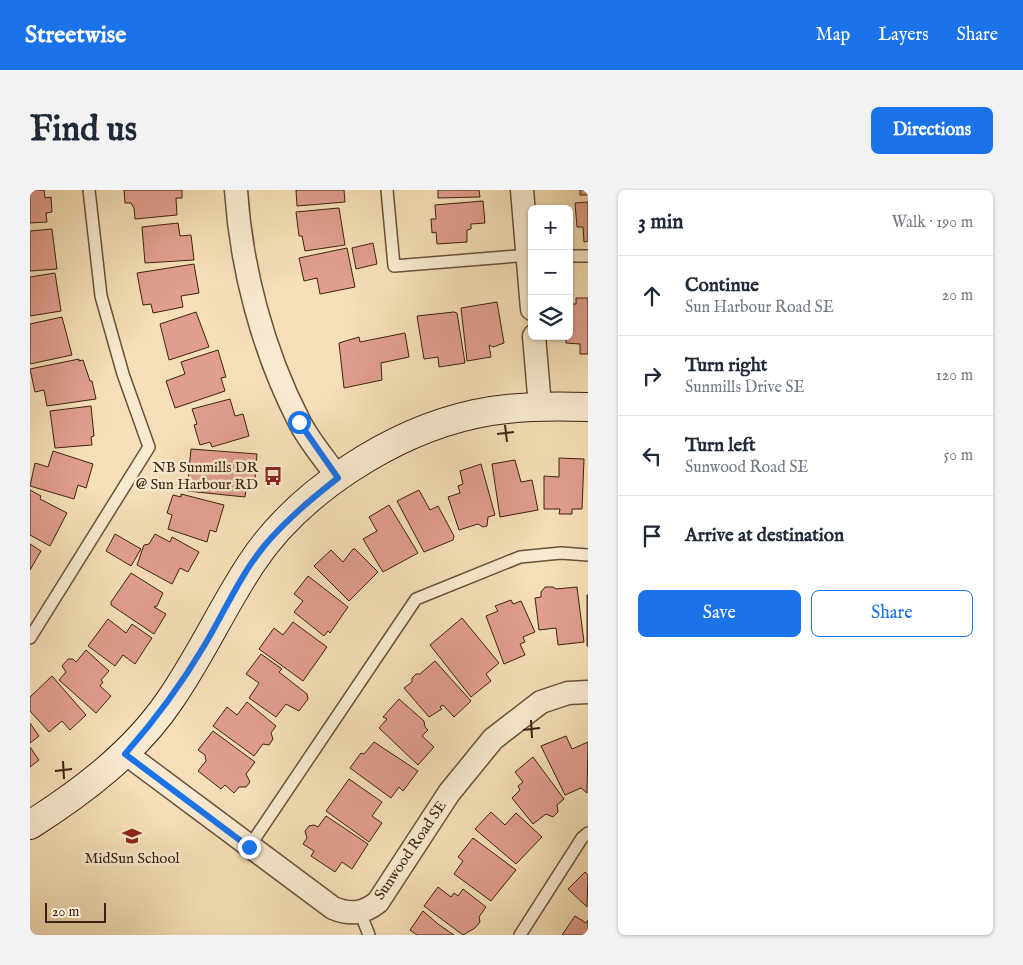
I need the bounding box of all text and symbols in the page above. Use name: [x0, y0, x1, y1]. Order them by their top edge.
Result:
text: Streetwise: [25, 20, 126, 51]
text: Map: [816, 24, 850, 47]
text: Layers: [878, 24, 929, 47]
text: Share: [957, 24, 998, 47]
button: Directions: [871, 107, 993, 154]
text: Find us: [30, 108, 137, 153]
map controls: [528, 205, 573, 340]
button: +: [528, 205, 573, 250]
text: 3 min: [638, 209, 683, 236]
text: Walk · 190 m: [892, 213, 973, 233]
button: −: [528, 250, 573, 295]
text: Continue: [685, 274, 759, 298]
icon: ahead: [638, 282, 666, 310]
text: 20 m: [942, 286, 973, 306]
button: layers: [528, 295, 573, 340]
text: Sun Harbour Road SE: [685, 298, 834, 318]
text: Turn right: [685, 354, 767, 378]
icon: right: [638, 362, 666, 390]
text: 120 m: [936, 366, 973, 386]
text: Sunmills Drive SE: [685, 378, 805, 398]
route start: [288, 411, 311, 434]
text: Turn left: [685, 434, 756, 458]
icon: left: [638, 442, 666, 470]
text: 50 m: [944, 446, 973, 466]
place label: NB Sunmills DR @ Sun Harbour RD: [136, 458, 259, 494]
text: Sunwood Road SE: [685, 458, 808, 478]
bus stop icon: NB Sunmills DR @ Sun Harbour RD: [262, 465, 284, 487]
icon: arrive: [638, 522, 666, 550]
text: Arrive at destination: [685, 524, 844, 548]
button: Save: [638, 590, 801, 637]
button: Share: [811, 590, 973, 637]
street label: Sunwood Road SE: [370, 797, 451, 904]
school or university icon: MidSun School: [121, 825, 143, 847]
route end: [238, 836, 261, 859]
place label: MidSun School: [84, 849, 180, 868]
scale bar: [45, 900, 106, 923]
text: 20 m: [52, 903, 79, 921]

